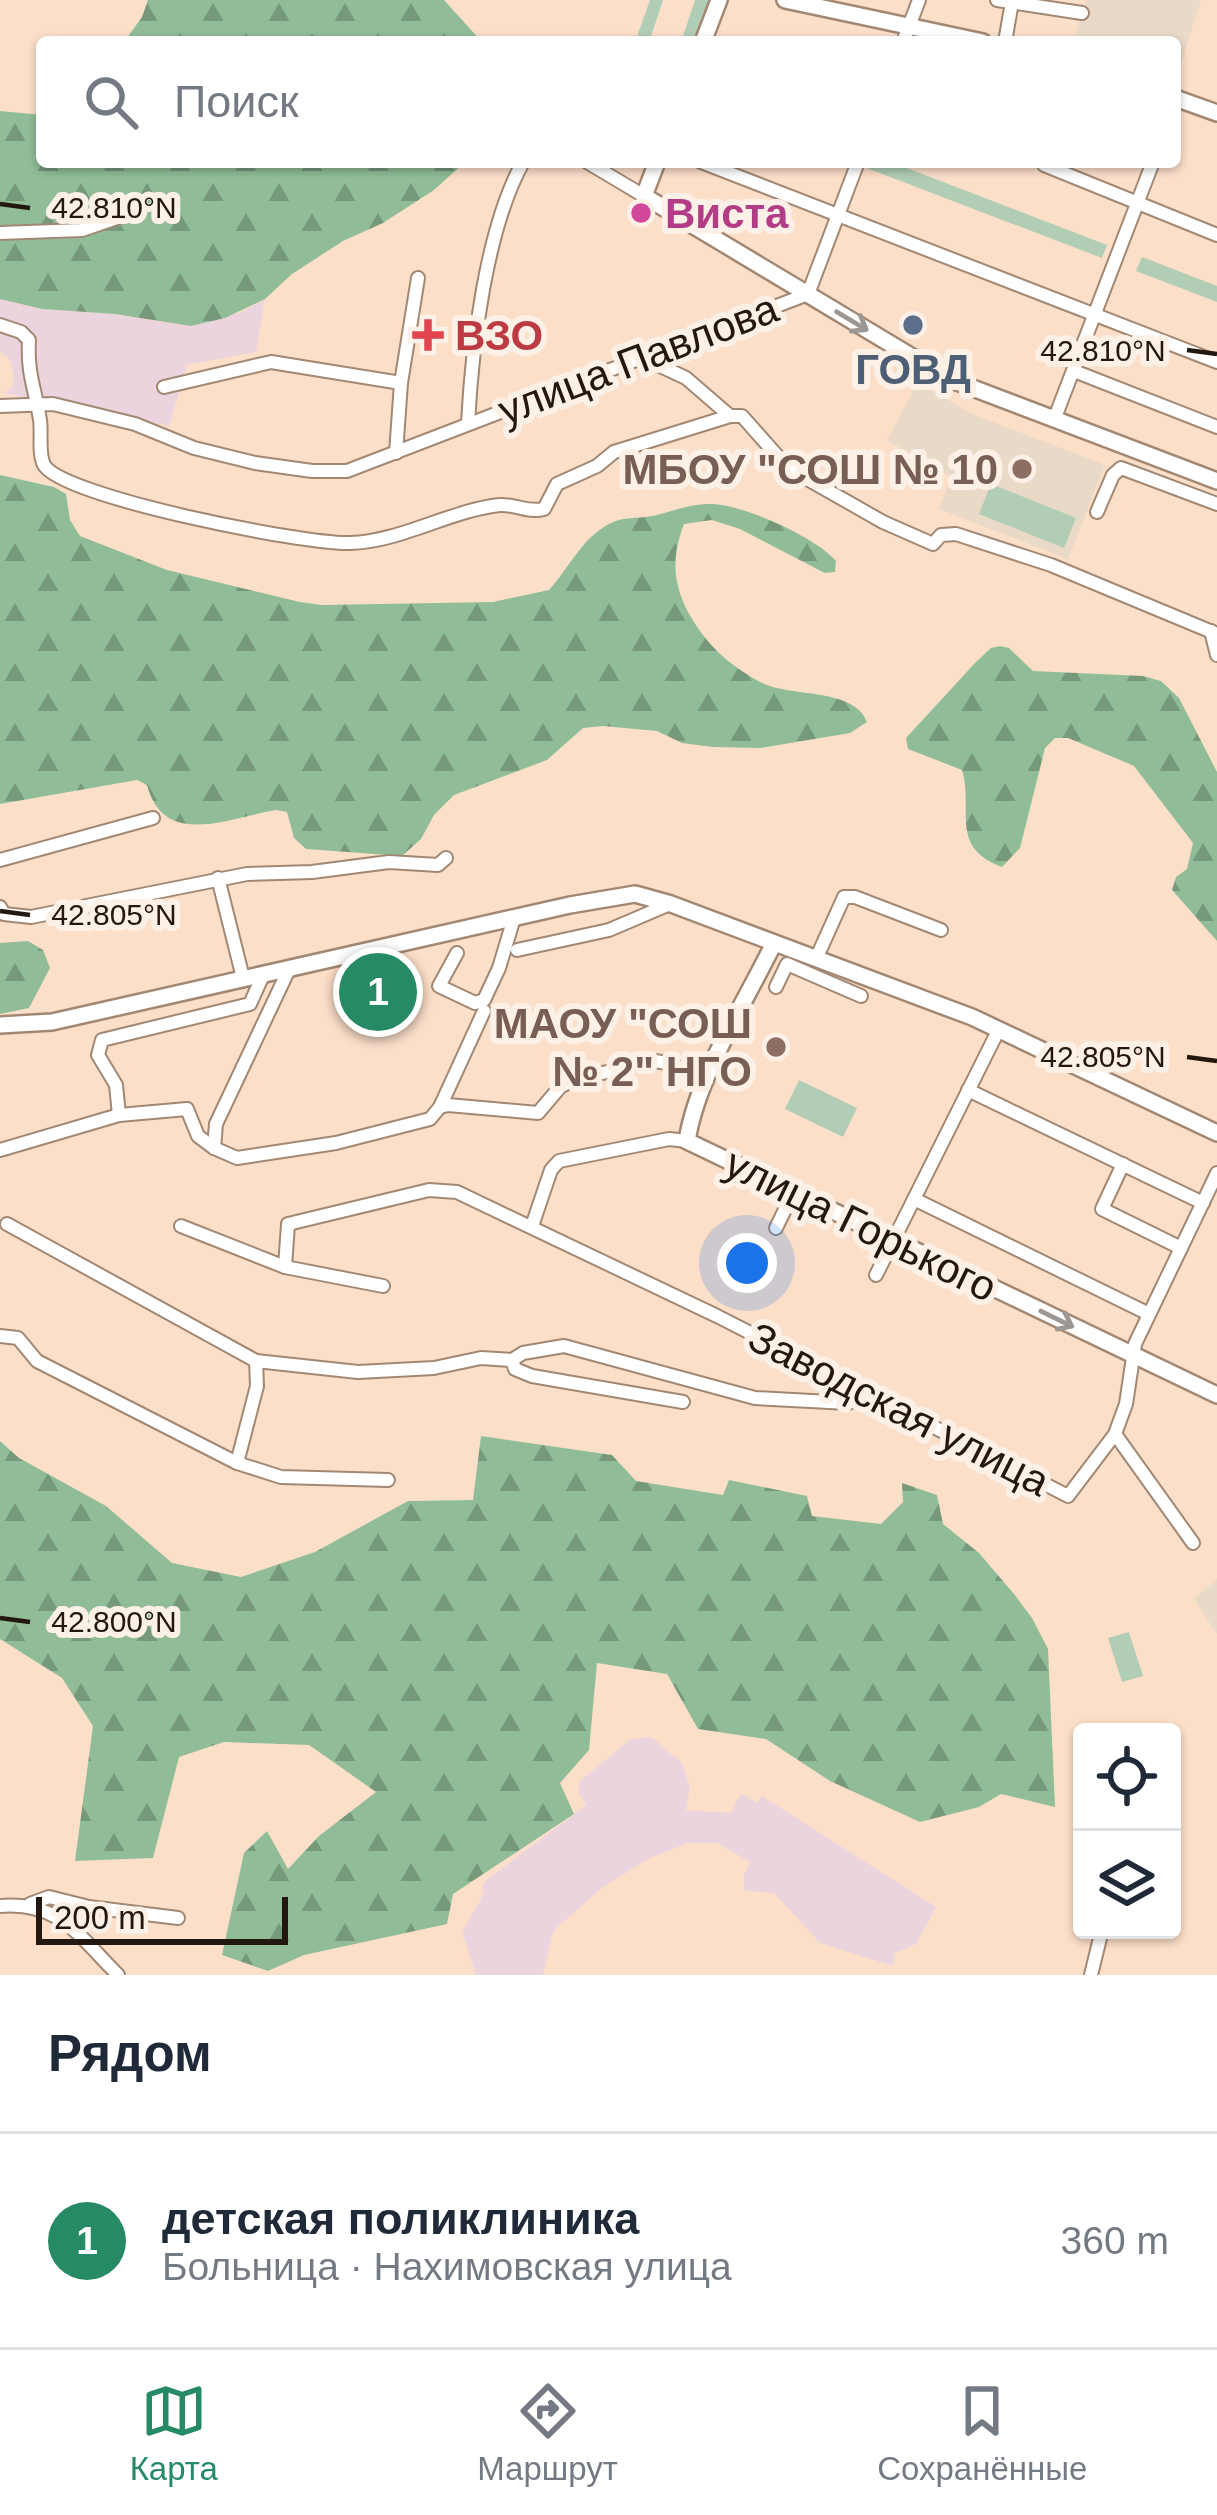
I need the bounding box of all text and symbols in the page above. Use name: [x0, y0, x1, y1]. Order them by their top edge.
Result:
search box: [36, 36, 1181, 168]
icon: search: [78, 69, 144, 135]
text: Поиск: [174, 76, 299, 127]
place label: Виста: [665, 190, 789, 237]
text: 42.810°N: [51, 191, 177, 224]
marker: Виста: [628, 200, 654, 226]
street label: улица Павлова: [492, 284, 785, 434]
one-way arrow: [834, 309, 868, 333]
place label: ВЗО: [455, 312, 543, 359]
marker: ГОВД: [900, 312, 926, 338]
marker: ВЗО: [412, 319, 444, 351]
text: 42.810°N: [1040, 334, 1166, 367]
place label: ГОВД: [855, 346, 971, 393]
place label: МБОУ "СОШ № 10: [622, 446, 998, 493]
marker: МБОУ "СОШ № 10: [1009, 456, 1035, 482]
text: 42.805°N: [51, 898, 177, 931]
pin: 1: [339, 947, 417, 1037]
place label: МАОУ "СОШ № 2" НГО: [494, 1000, 752, 1095]
marker: МАОУ "СОШ № 2" НГО: [763, 1034, 789, 1060]
text: 42.805°N: [1040, 1040, 1166, 1073]
street label: улица Горького: [718, 1139, 1004, 1311]
your location: [717, 1233, 777, 1293]
one-way arrow: [1039, 1309, 1074, 1332]
street label: Заводская улица: [741, 1313, 1058, 1505]
text: 42.800°N: [51, 1605, 177, 1638]
map controls: [1073, 1723, 1181, 1939]
button: locate: [1073, 1723, 1181, 1831]
button: layers: [1073, 1831, 1181, 1939]
scale bar: [36, 1891, 288, 1944]
text: 200 m: [54, 1899, 146, 1936]
text: Рядом: [48, 2025, 212, 2082]
text: детская поликлиника: [162, 2193, 639, 2244]
text: 1: [76, 2219, 98, 2262]
text: 360 m: [1061, 2219, 1169, 2262]
text: Больница · Нахимовская улица: [162, 2245, 732, 2288]
tab: Карта: [130, 2378, 218, 2488]
tab: Маршрут: [477, 2378, 618, 2488]
tab: Сохранённые: [877, 2378, 1087, 2488]

